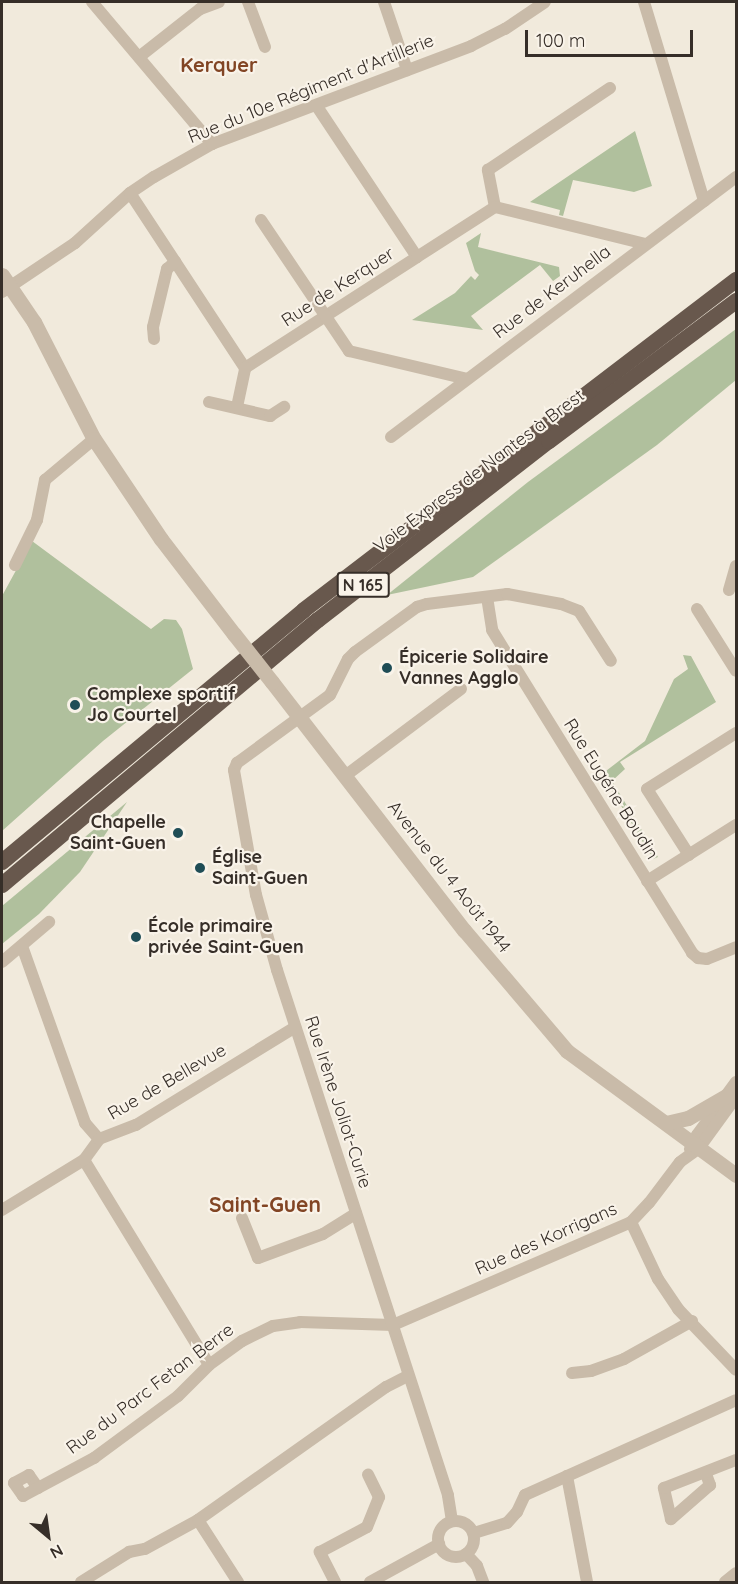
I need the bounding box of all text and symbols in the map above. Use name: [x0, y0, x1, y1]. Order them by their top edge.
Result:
scale bar: [528, 18, 696, 56]
text: 100 m: [536, 29, 585, 52]
street label: Rue du 10e Régiment d'Artillerie: [185, 30, 437, 148]
district label: Kerquer: [180, 52, 258, 76]
street label: Rue de Keruhella: [489, 241, 615, 343]
street label: Rue de Kerquer: [278, 243, 398, 331]
street label: Voie Express de Nantes à Brest: [369, 385, 589, 557]
road number: N 165: [336, 572, 390, 598]
place label: Épicerie Solidaire Vannes Agglo: [399, 647, 549, 690]
marker: Épicerie Solidaire Vannes Agglo: [380, 661, 394, 675]
place label: Complexe sportif Jo Courtel: [87, 684, 236, 726]
marker: Complexe sportif Jo Courtel: [68, 698, 82, 712]
street label: Rue Eugéne Boudin: [559, 715, 663, 863]
street label: Avenue du 4 Août 1944: [383, 797, 515, 957]
place label: Chapelle Saint-Guen: [70, 812, 166, 854]
marker: Chapelle Saint-Guen: [171, 826, 185, 840]
place label: Église Saint-Guen: [212, 847, 308, 890]
marker: Église Saint-Guen: [193, 861, 207, 875]
place label: École primaire privée Saint-Guen: [148, 916, 304, 958]
marker: École primaire privée Saint-Guen: [129, 930, 143, 944]
street label: Rue Irène Joliot-Curie: [300, 1013, 376, 1191]
street label: Rue de Bellevue: [104, 1039, 230, 1125]
district label: Saint-Guen: [209, 1191, 321, 1217]
street label: Rue des Korrigans: [472, 1198, 620, 1280]
street label: Rue du Parc Fetan Berre: [62, 1319, 238, 1459]
north arrow: [18, 1506, 78, 1566]
text: N: [47, 1540, 67, 1563]

